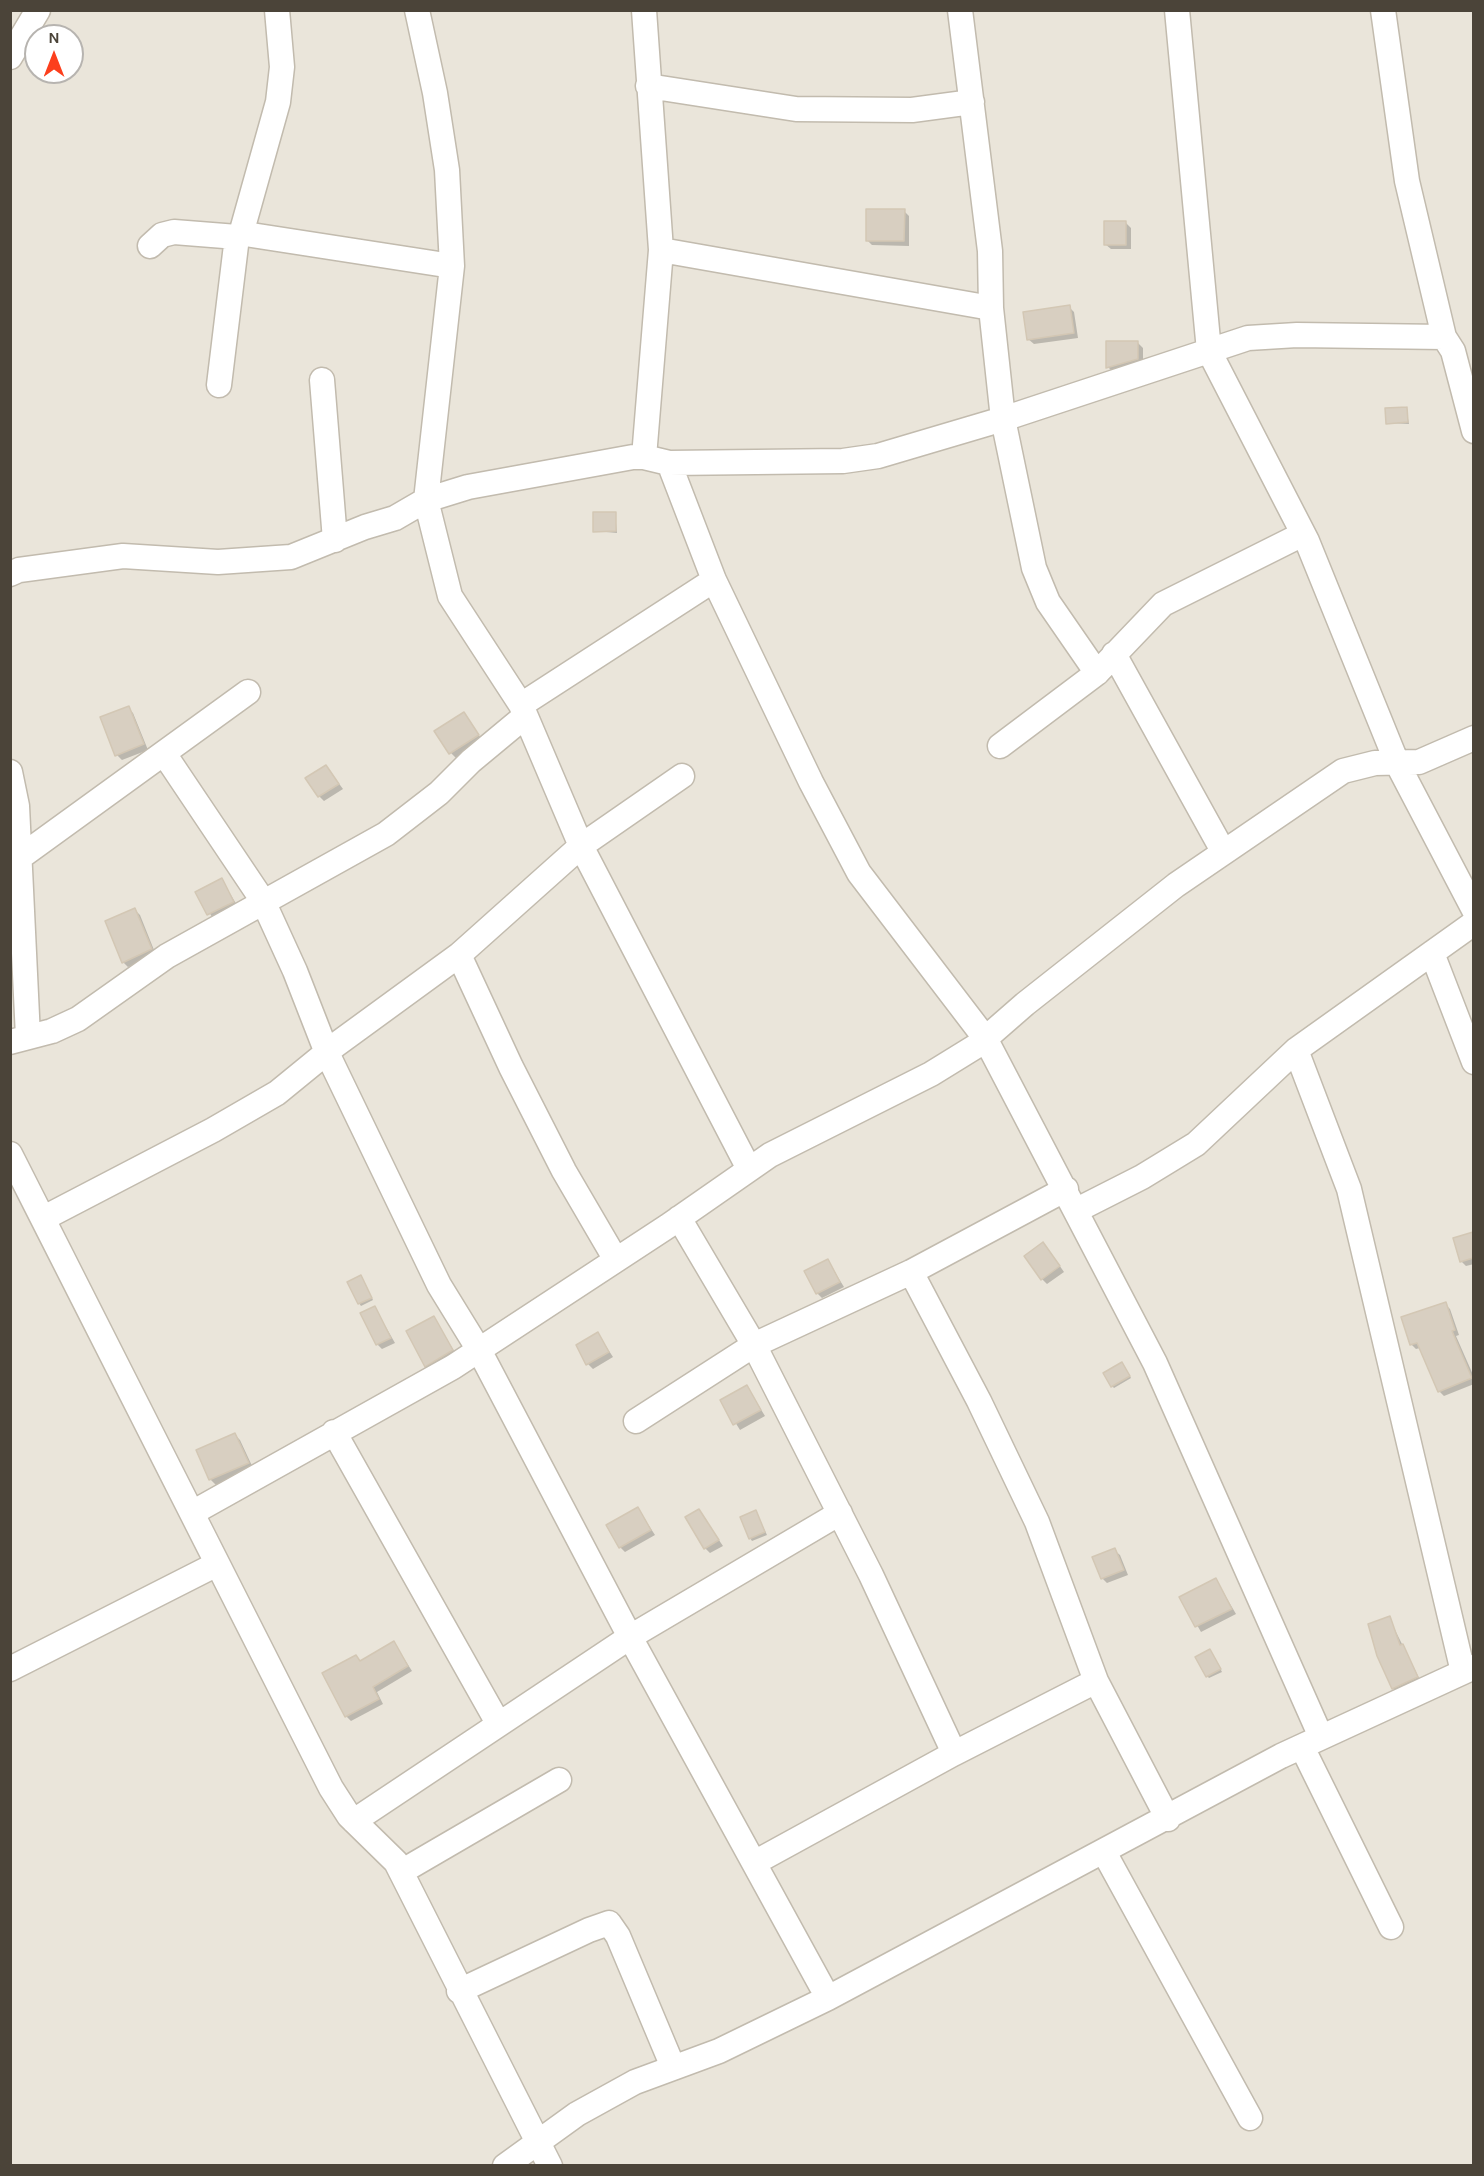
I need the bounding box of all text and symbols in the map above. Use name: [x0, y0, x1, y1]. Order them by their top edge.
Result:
north arrow: [24, 24, 84, 84]
text: N: [48, 28, 60, 47]

